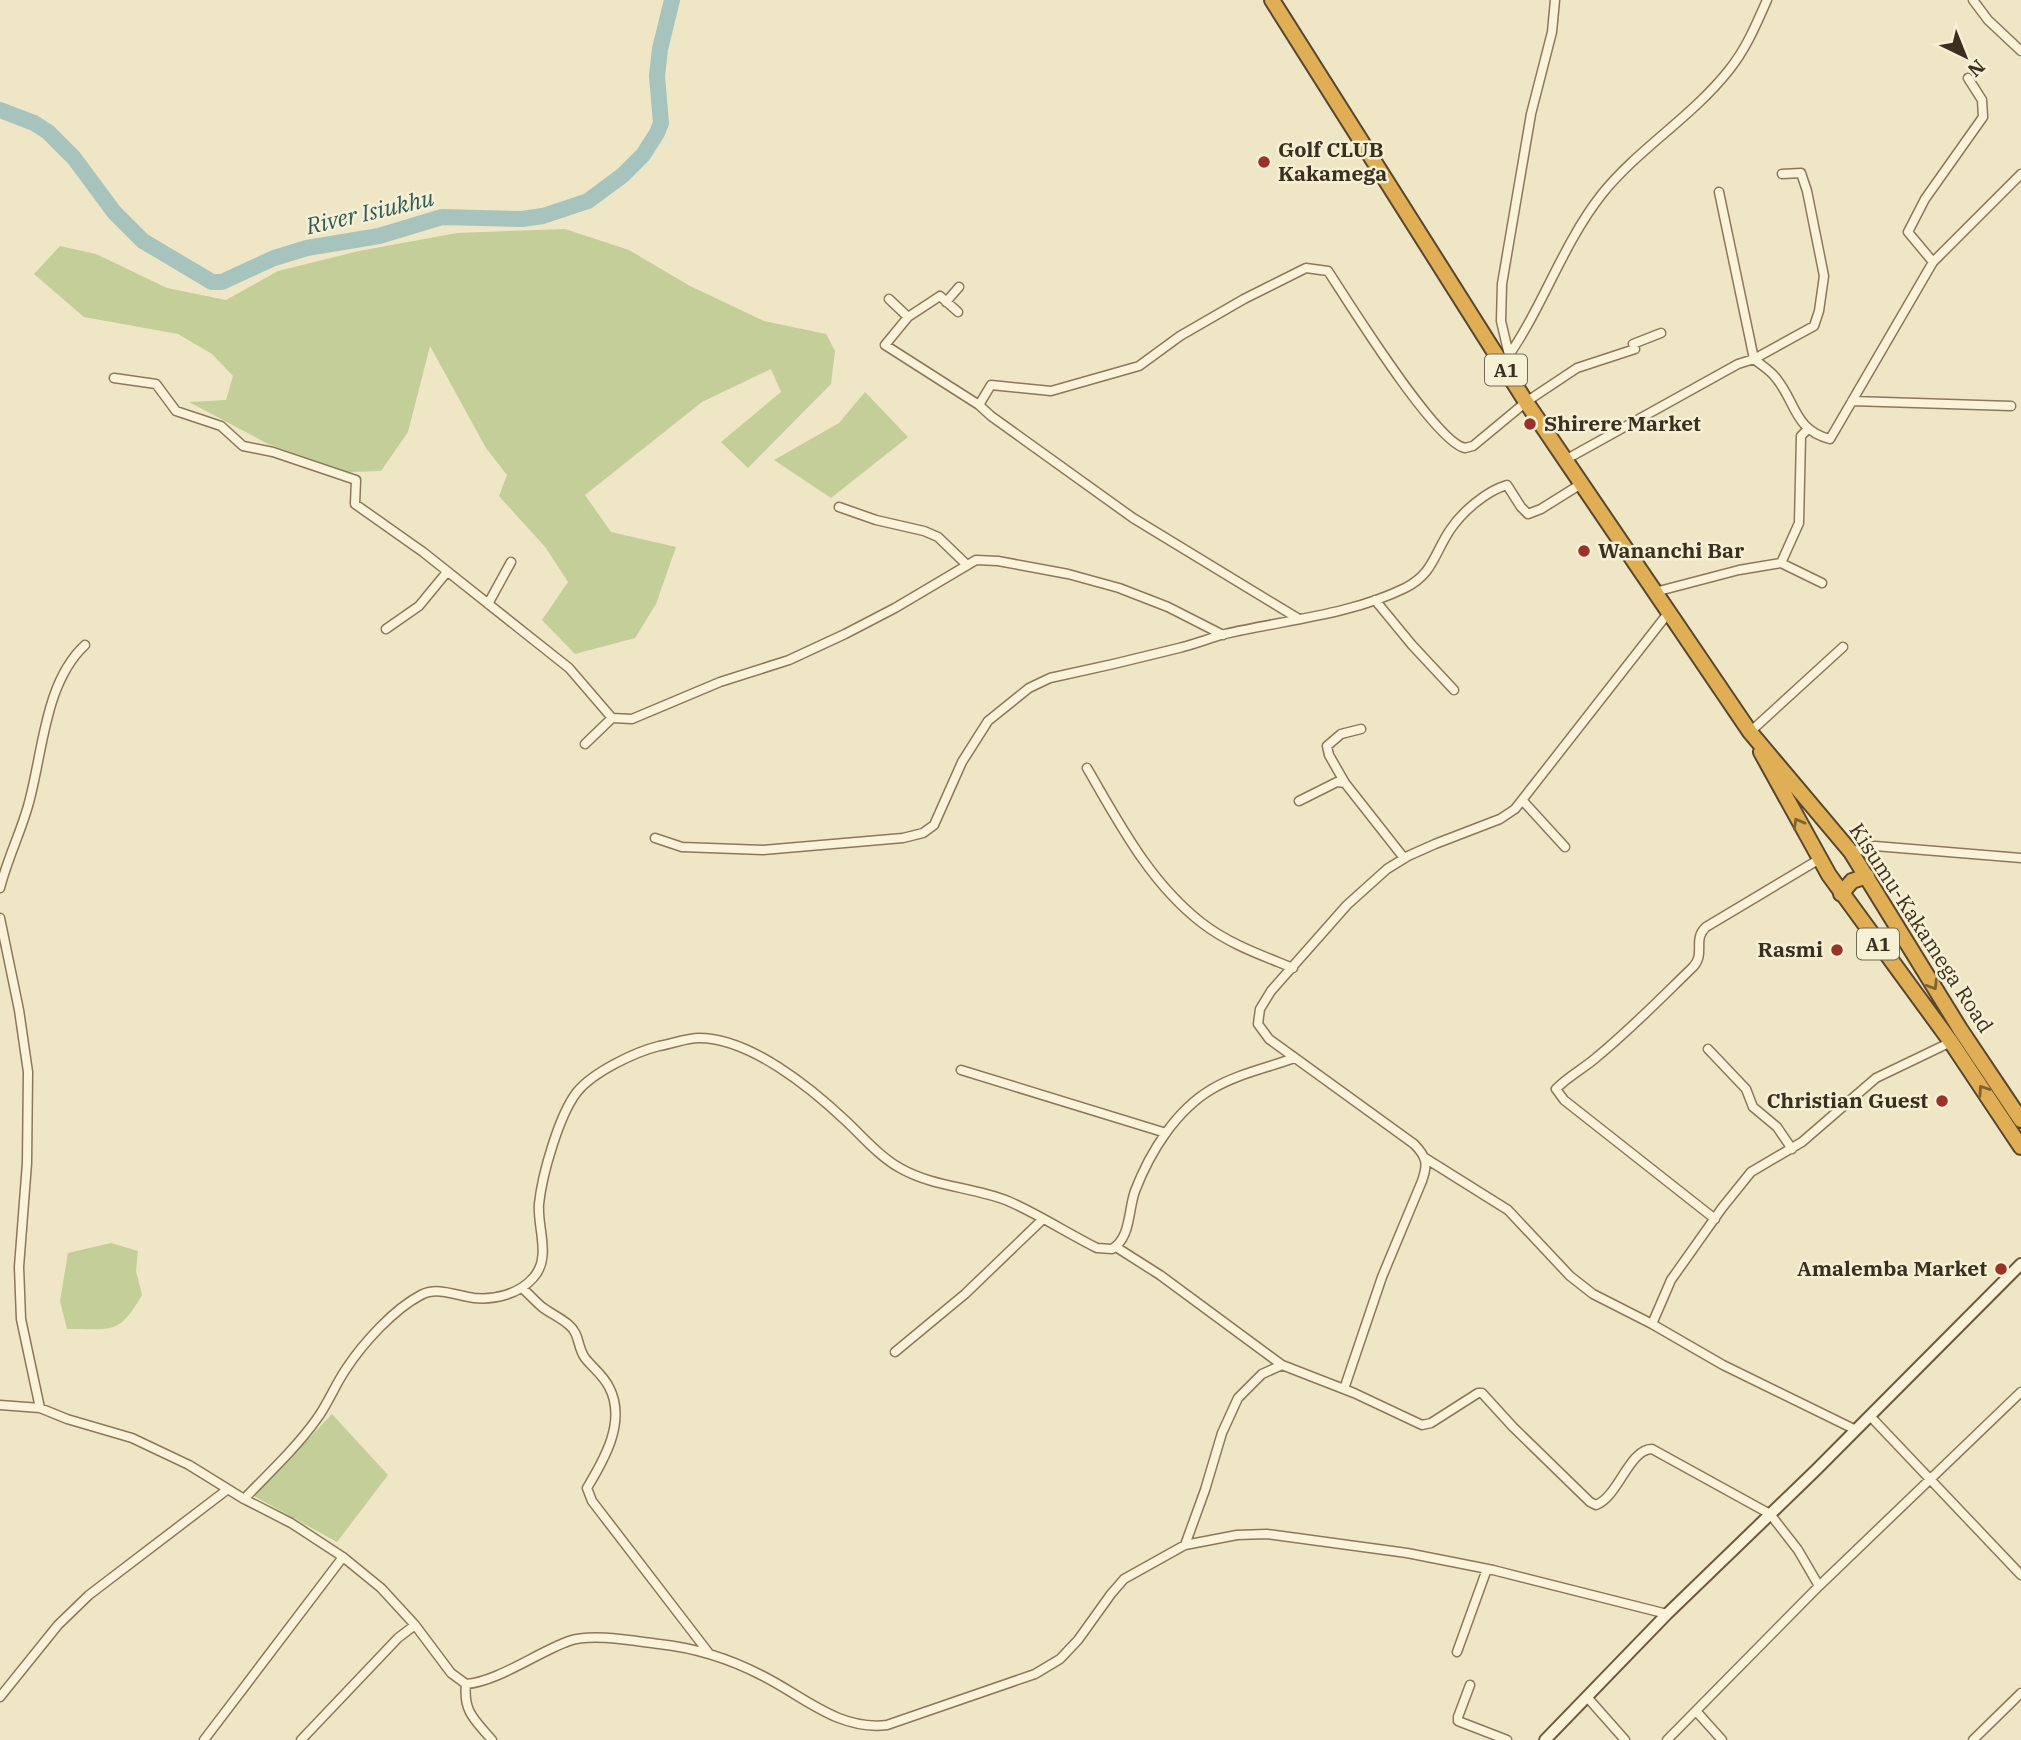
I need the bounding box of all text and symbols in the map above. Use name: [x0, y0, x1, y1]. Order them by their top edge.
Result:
north arrow: [1930, 21, 2000, 91]
text: N: [1963, 55, 1990, 82]
place label: Golf CLUB Kakamega: [1278, 135, 1387, 187]
marker: Golf CLUB Kakamega: [1256, 154, 1272, 170]
water label: River Isiukhu: [302, 182, 437, 241]
road number: A1: [1485, 354, 1527, 386]
place label: Shirere Market: [1544, 409, 1701, 437]
marker: Shirere Market: [1522, 416, 1538, 432]
place label: Wananchi Bar: [1598, 536, 1745, 564]
marker: Wananchi Bar: [1576, 543, 1592, 559]
street label: Kisumu-Kakamega Road: [1843, 817, 2000, 1038]
one-way arrow: [1793, 818, 1806, 830]
road number: A1: [1857, 928, 1899, 960]
place label: Rasmi: [1757, 935, 1823, 963]
marker: Rasmi: [1829, 942, 1845, 958]
one-way arrow: [1925, 978, 1938, 991]
one-way arrow: [1979, 1085, 1991, 1098]
place label: Christian Guest: [1767, 1086, 1928, 1114]
marker: Christian Guest: [1934, 1093, 1950, 1109]
place label: Amalemba Market: [1797, 1254, 1987, 1282]
marker: Amalemba Market: [1993, 1261, 2009, 1277]

